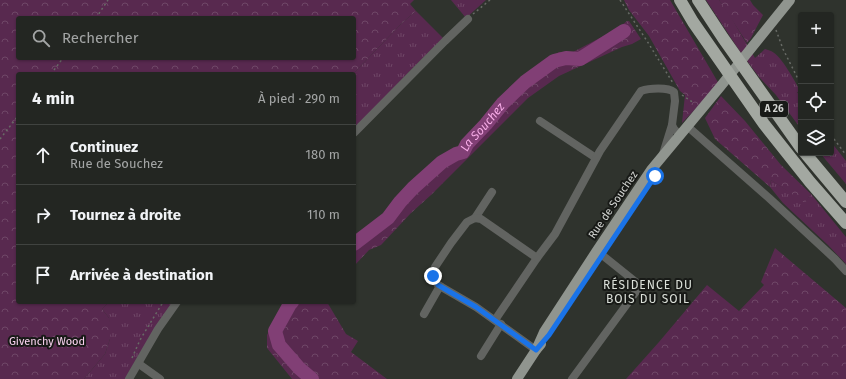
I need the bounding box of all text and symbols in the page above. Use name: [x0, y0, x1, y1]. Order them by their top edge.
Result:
map controls: [798, 12, 834, 156]
button: +: [798, 12, 834, 48]
search box: [16, 16, 356, 60]
icon: search: [30, 27, 52, 49]
text: Rechercher: [62, 29, 138, 47]
button: −: [798, 48, 834, 84]
button: locate: [798, 84, 834, 120]
text: 4 min: [32, 88, 75, 109]
text: À pied · 290 m: [258, 91, 340, 106]
water label: La Souchez: [458, 99, 508, 154]
road number: A 26: [760, 101, 788, 117]
button: layers: [798, 120, 834, 156]
text: Continuez: [70, 138, 138, 156]
icon: ahead: [32, 144, 54, 166]
text: 180 m: [305, 147, 340, 162]
text: Rue de Souchez: [70, 156, 163, 171]
route start: [646, 167, 664, 185]
street label: Rue de Souchez: [586, 169, 640, 241]
icon: right: [32, 204, 54, 226]
text: Tournez à droite: [70, 206, 181, 224]
text: 110 m: [307, 207, 340, 222]
icon: arrive: [32, 264, 54, 286]
text: Arrivée à destination: [70, 266, 213, 284]
route end: [424, 267, 442, 285]
district label: RÉSIDENCE DU BOIS DU SOIL: [603, 277, 693, 306]
park label: Givenchy Wood: [9, 335, 85, 348]

